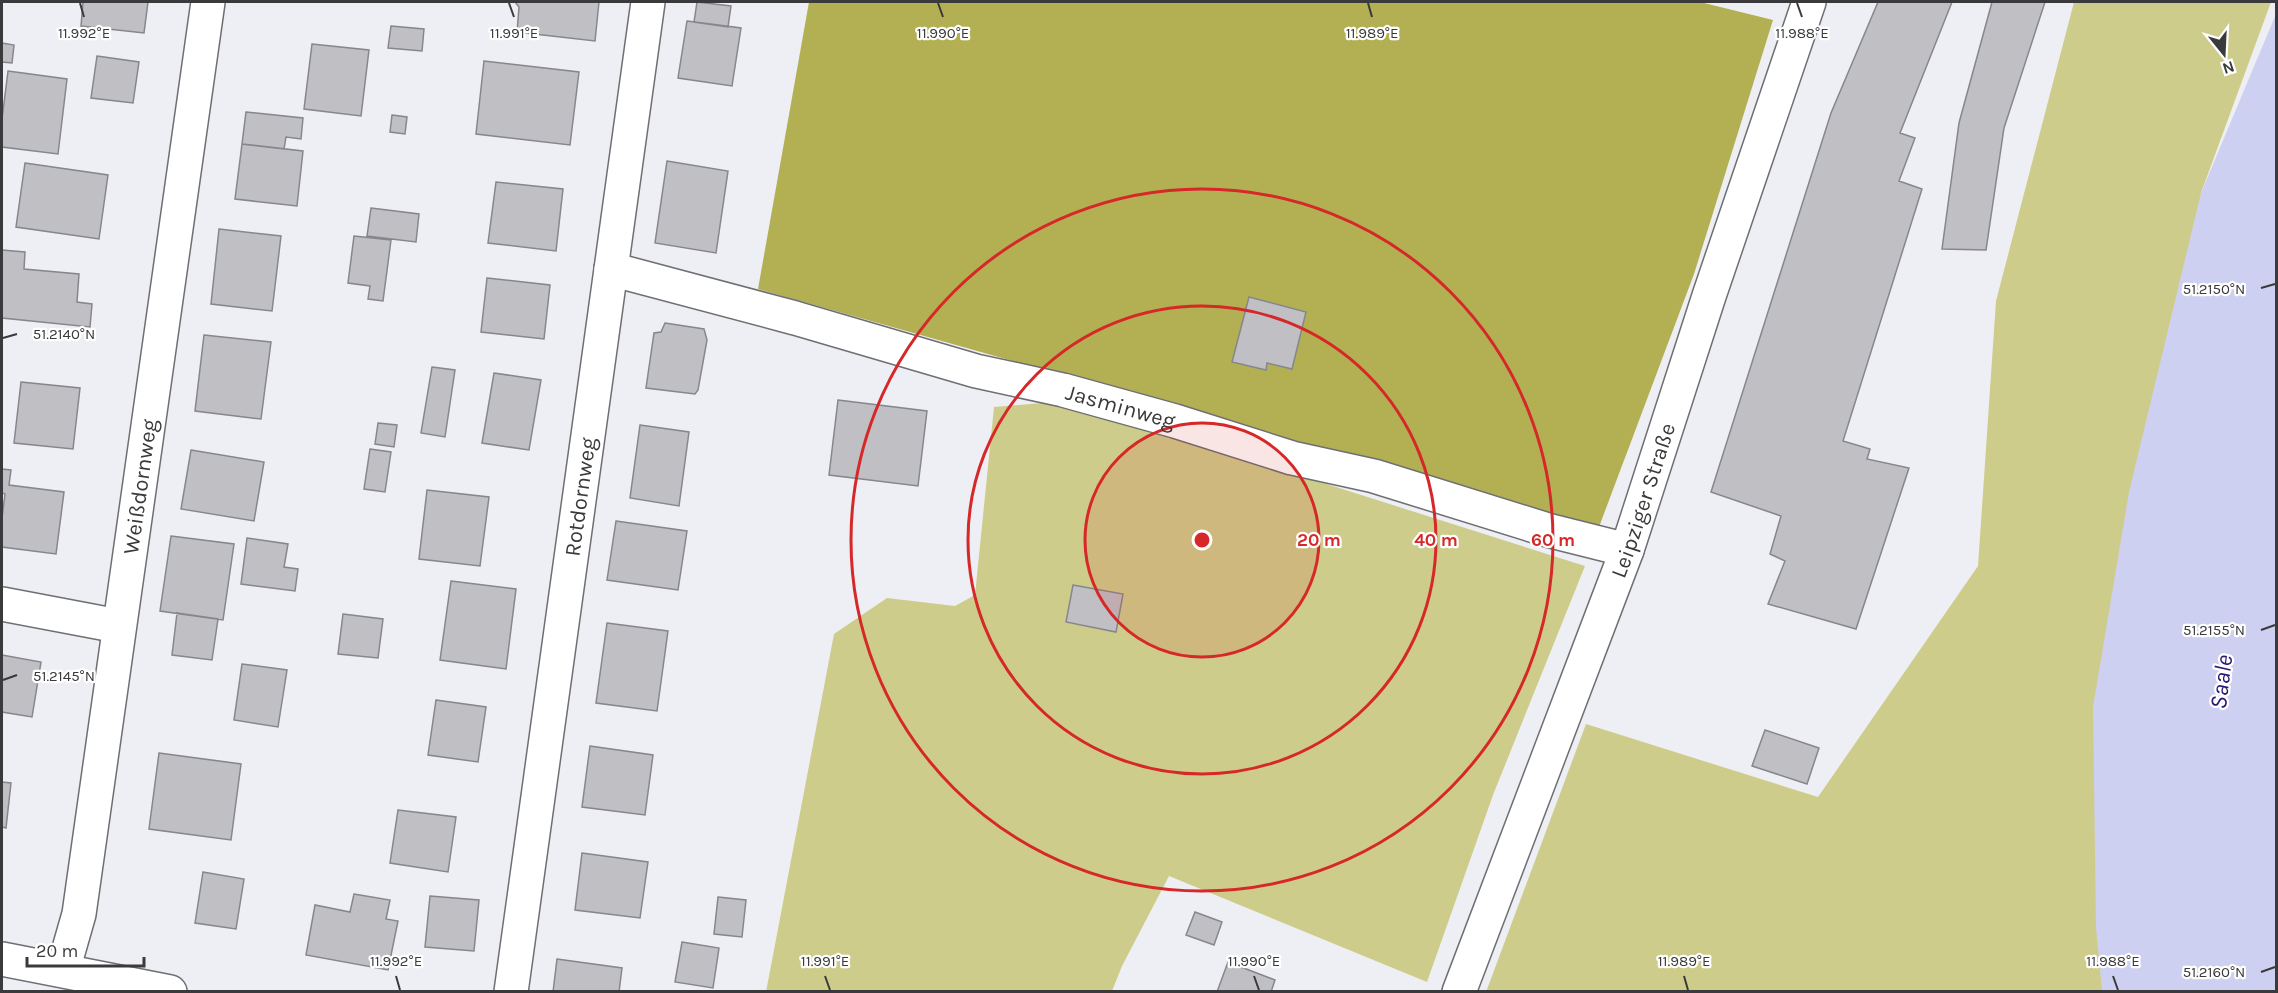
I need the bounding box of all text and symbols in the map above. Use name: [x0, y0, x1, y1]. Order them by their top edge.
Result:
text: 11.992°E: [58, 24, 110, 42]
text: 11.991°E: [490, 24, 538, 42]
text: 11.990°E: [917, 24, 969, 42]
text: 11.989°E: [1346, 24, 1398, 42]
text: 11.988°E: [1775, 24, 1829, 42]
north arrow: [2194, 24, 2254, 84]
text: N: [2220, 57, 2237, 79]
text: 51.2150°N: [2183, 280, 2245, 298]
text: 51.2140°N: [33, 325, 95, 343]
street label: Jasminweg: [1063, 379, 1179, 435]
street label: Weißdornweg: [118, 417, 163, 556]
street label: Leipziger Straße: [1606, 420, 1681, 582]
street label: Rotdornweg: [559, 435, 602, 558]
text: 20 m: [1297, 529, 1341, 551]
text: 40 m: [1414, 529, 1458, 551]
text: 60 m: [1531, 529, 1575, 551]
centre of rings: [1192, 530, 1212, 550]
text: 51.2155°N: [2183, 621, 2245, 639]
water label: Saale: [2204, 653, 2238, 711]
text: 51.2145°N: [33, 667, 95, 685]
scale bar: [27, 930, 144, 968]
text: 20 m: [36, 940, 78, 962]
text: 11.992°E: [370, 952, 422, 970]
text: 11.991°E: [801, 952, 849, 970]
text: 11.990°E: [1228, 952, 1280, 970]
text: 11.989°E: [1658, 952, 1710, 970]
text: 11.988°E: [2086, 952, 2140, 970]
text: 51.2160°N: [2183, 963, 2245, 981]

